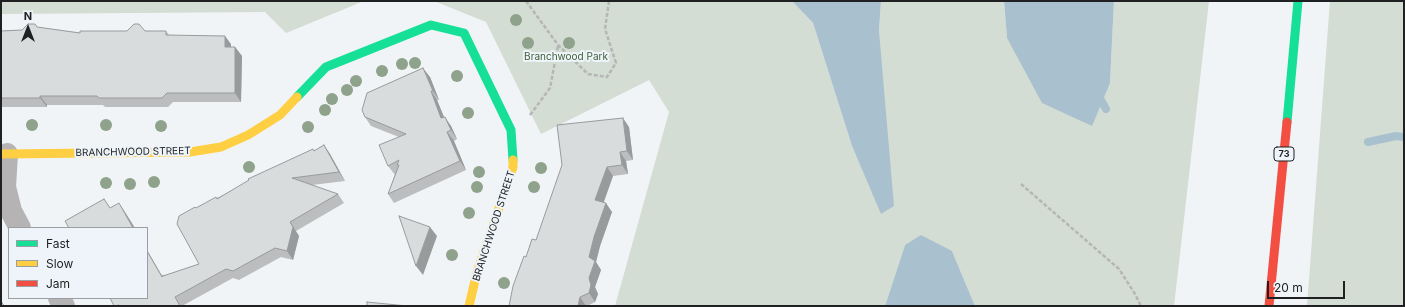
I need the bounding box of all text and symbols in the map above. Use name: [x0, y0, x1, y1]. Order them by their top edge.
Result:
north arrow: [8, 8, 48, 48]
text: N: [24, 9, 32, 23]
park label: Branchwood Park: [524, 51, 608, 63]
street label: BRANCHWOOD STREET: [75, 145, 191, 159]
road number: 73: [1274, 147, 1294, 161]
street label: BRANCHWOOD STREET: [471, 169, 517, 283]
legend: [8, 227, 148, 299]
text: Fast: [46, 236, 70, 251]
text: Slow: [46, 256, 73, 271]
scale bar: [1269, 273, 1347, 299]
text: Jam: [46, 276, 70, 291]
text: 20 m: [1274, 280, 1303, 295]

